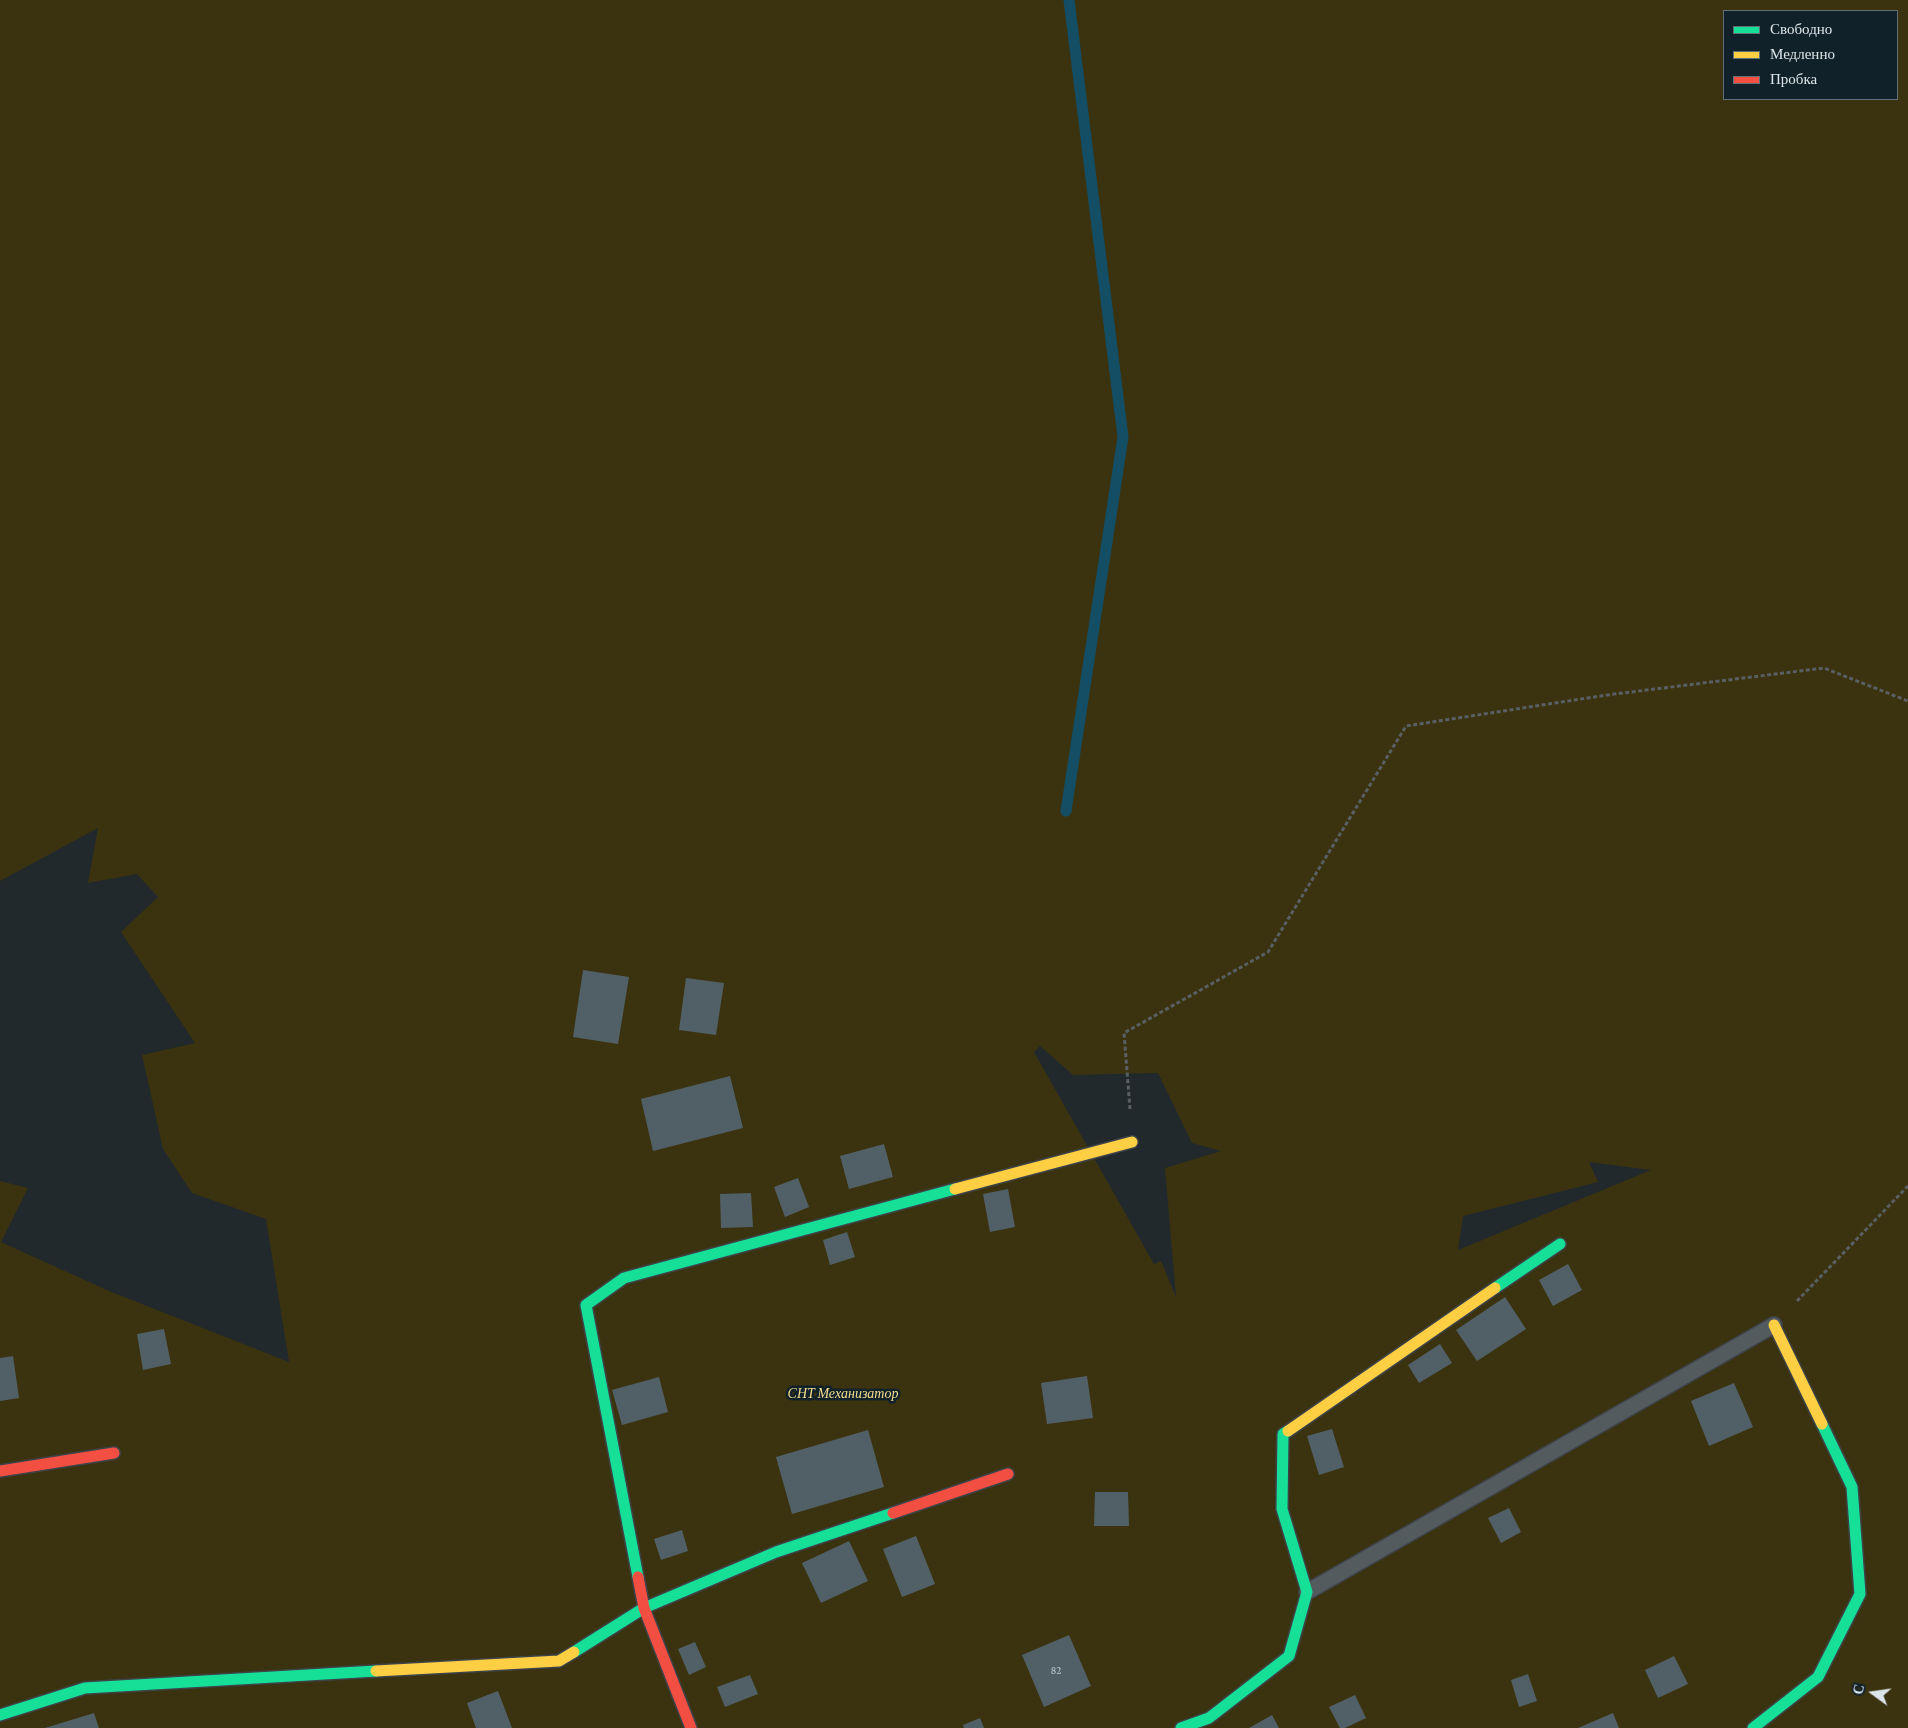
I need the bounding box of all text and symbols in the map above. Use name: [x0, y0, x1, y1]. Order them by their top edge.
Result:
legend: [1723, 10, 1898, 100]
text: Свободно: [1770, 21, 1832, 37]
text: Медленно: [1770, 46, 1835, 62]
text: Пробка: [1770, 71, 1817, 87]
park label: СНТ Механизатор: [788, 1386, 898, 1402]
house number: 82: [1050, 1664, 1062, 1678]
north arrow: [1848, 1668, 1898, 1718]
text: С: [1849, 1683, 1867, 1696]

